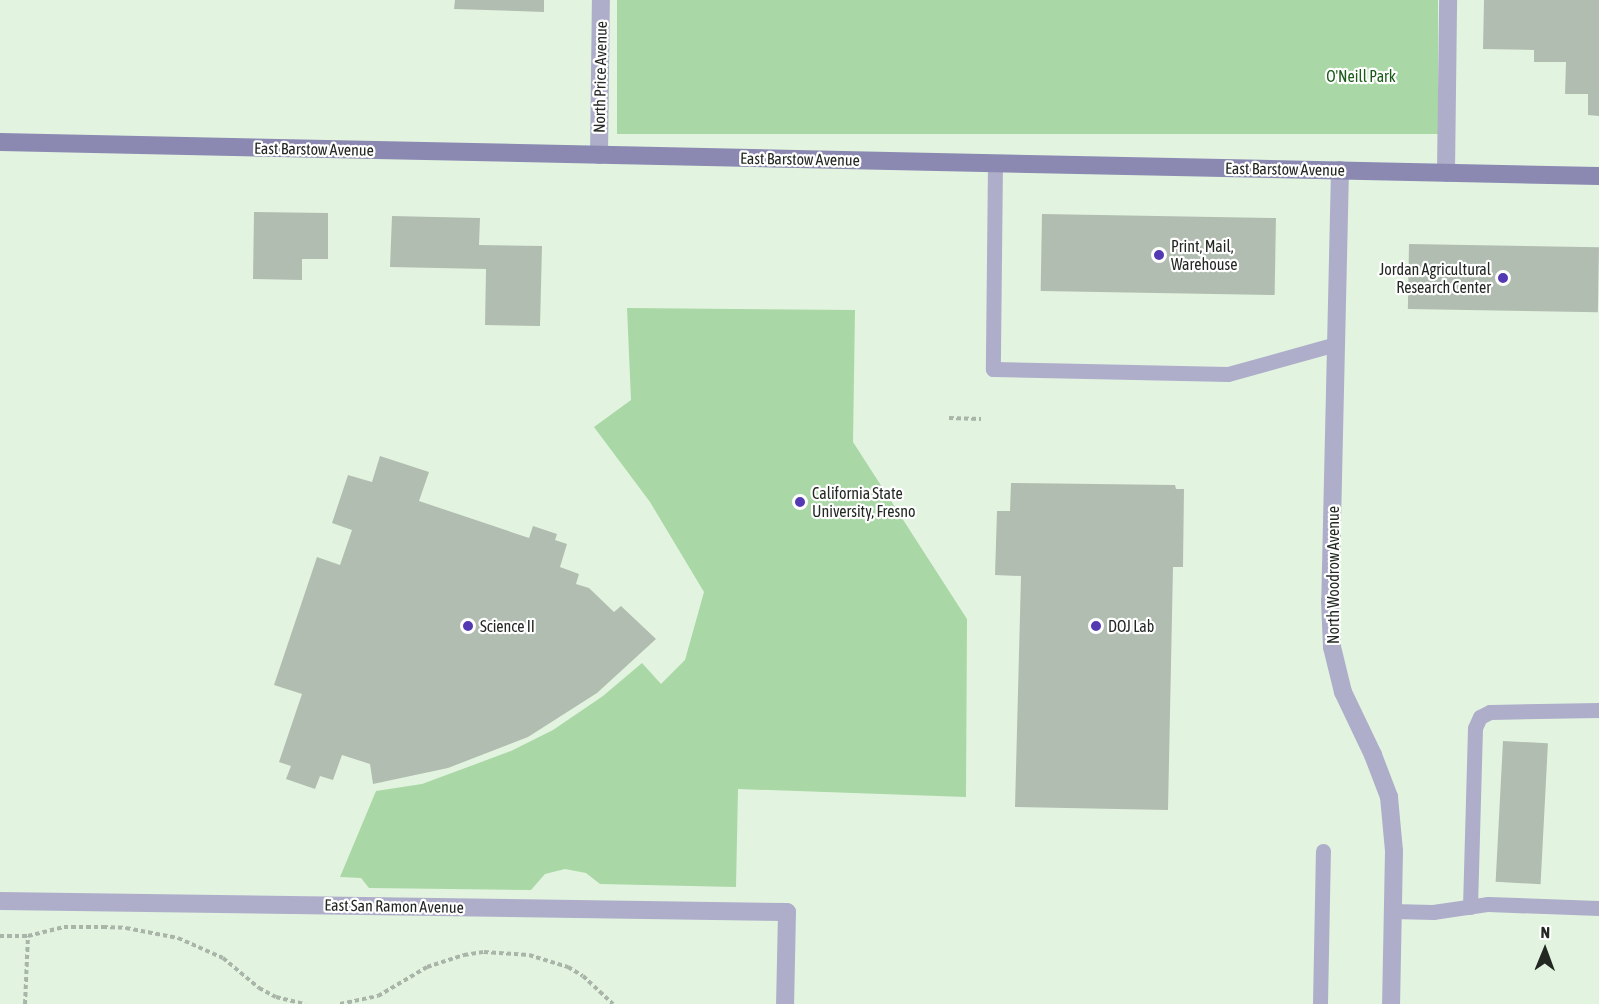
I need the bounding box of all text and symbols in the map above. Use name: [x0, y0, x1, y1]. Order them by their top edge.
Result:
street label: North Price Avenue: [589, 21, 611, 133]
park label: O'Neill Park: [1326, 66, 1396, 86]
street label: East Barstow Avenue: [254, 138, 374, 160]
street label: East Barstow Avenue: [740, 148, 860, 170]
street label: East Barstow Avenue: [1225, 158, 1345, 180]
place label: Print, Mail, Warehouse: [1171, 236, 1237, 274]
marker: Print, Mail, Warehouse: [1152, 248, 1166, 262]
place label: Jordan Agricultural Research Center: [1379, 259, 1491, 297]
marker: Jordan Agricultural Research Center: [1496, 271, 1510, 285]
place label: California State University, Fresno: [812, 483, 915, 521]
marker: California State University, Fresno: [793, 495, 807, 509]
street label: North Woodrow Avenue: [1323, 506, 1343, 644]
place label: Science II: [480, 616, 535, 636]
place label: DOJ Lab: [1108, 616, 1154, 636]
marker: Science II: [461, 619, 475, 633]
marker: DOJ Lab: [1089, 619, 1103, 633]
street label: East San Ramon Avenue: [324, 895, 464, 917]
north arrow: [1515, 920, 1575, 980]
text: N: [1540, 923, 1550, 941]

